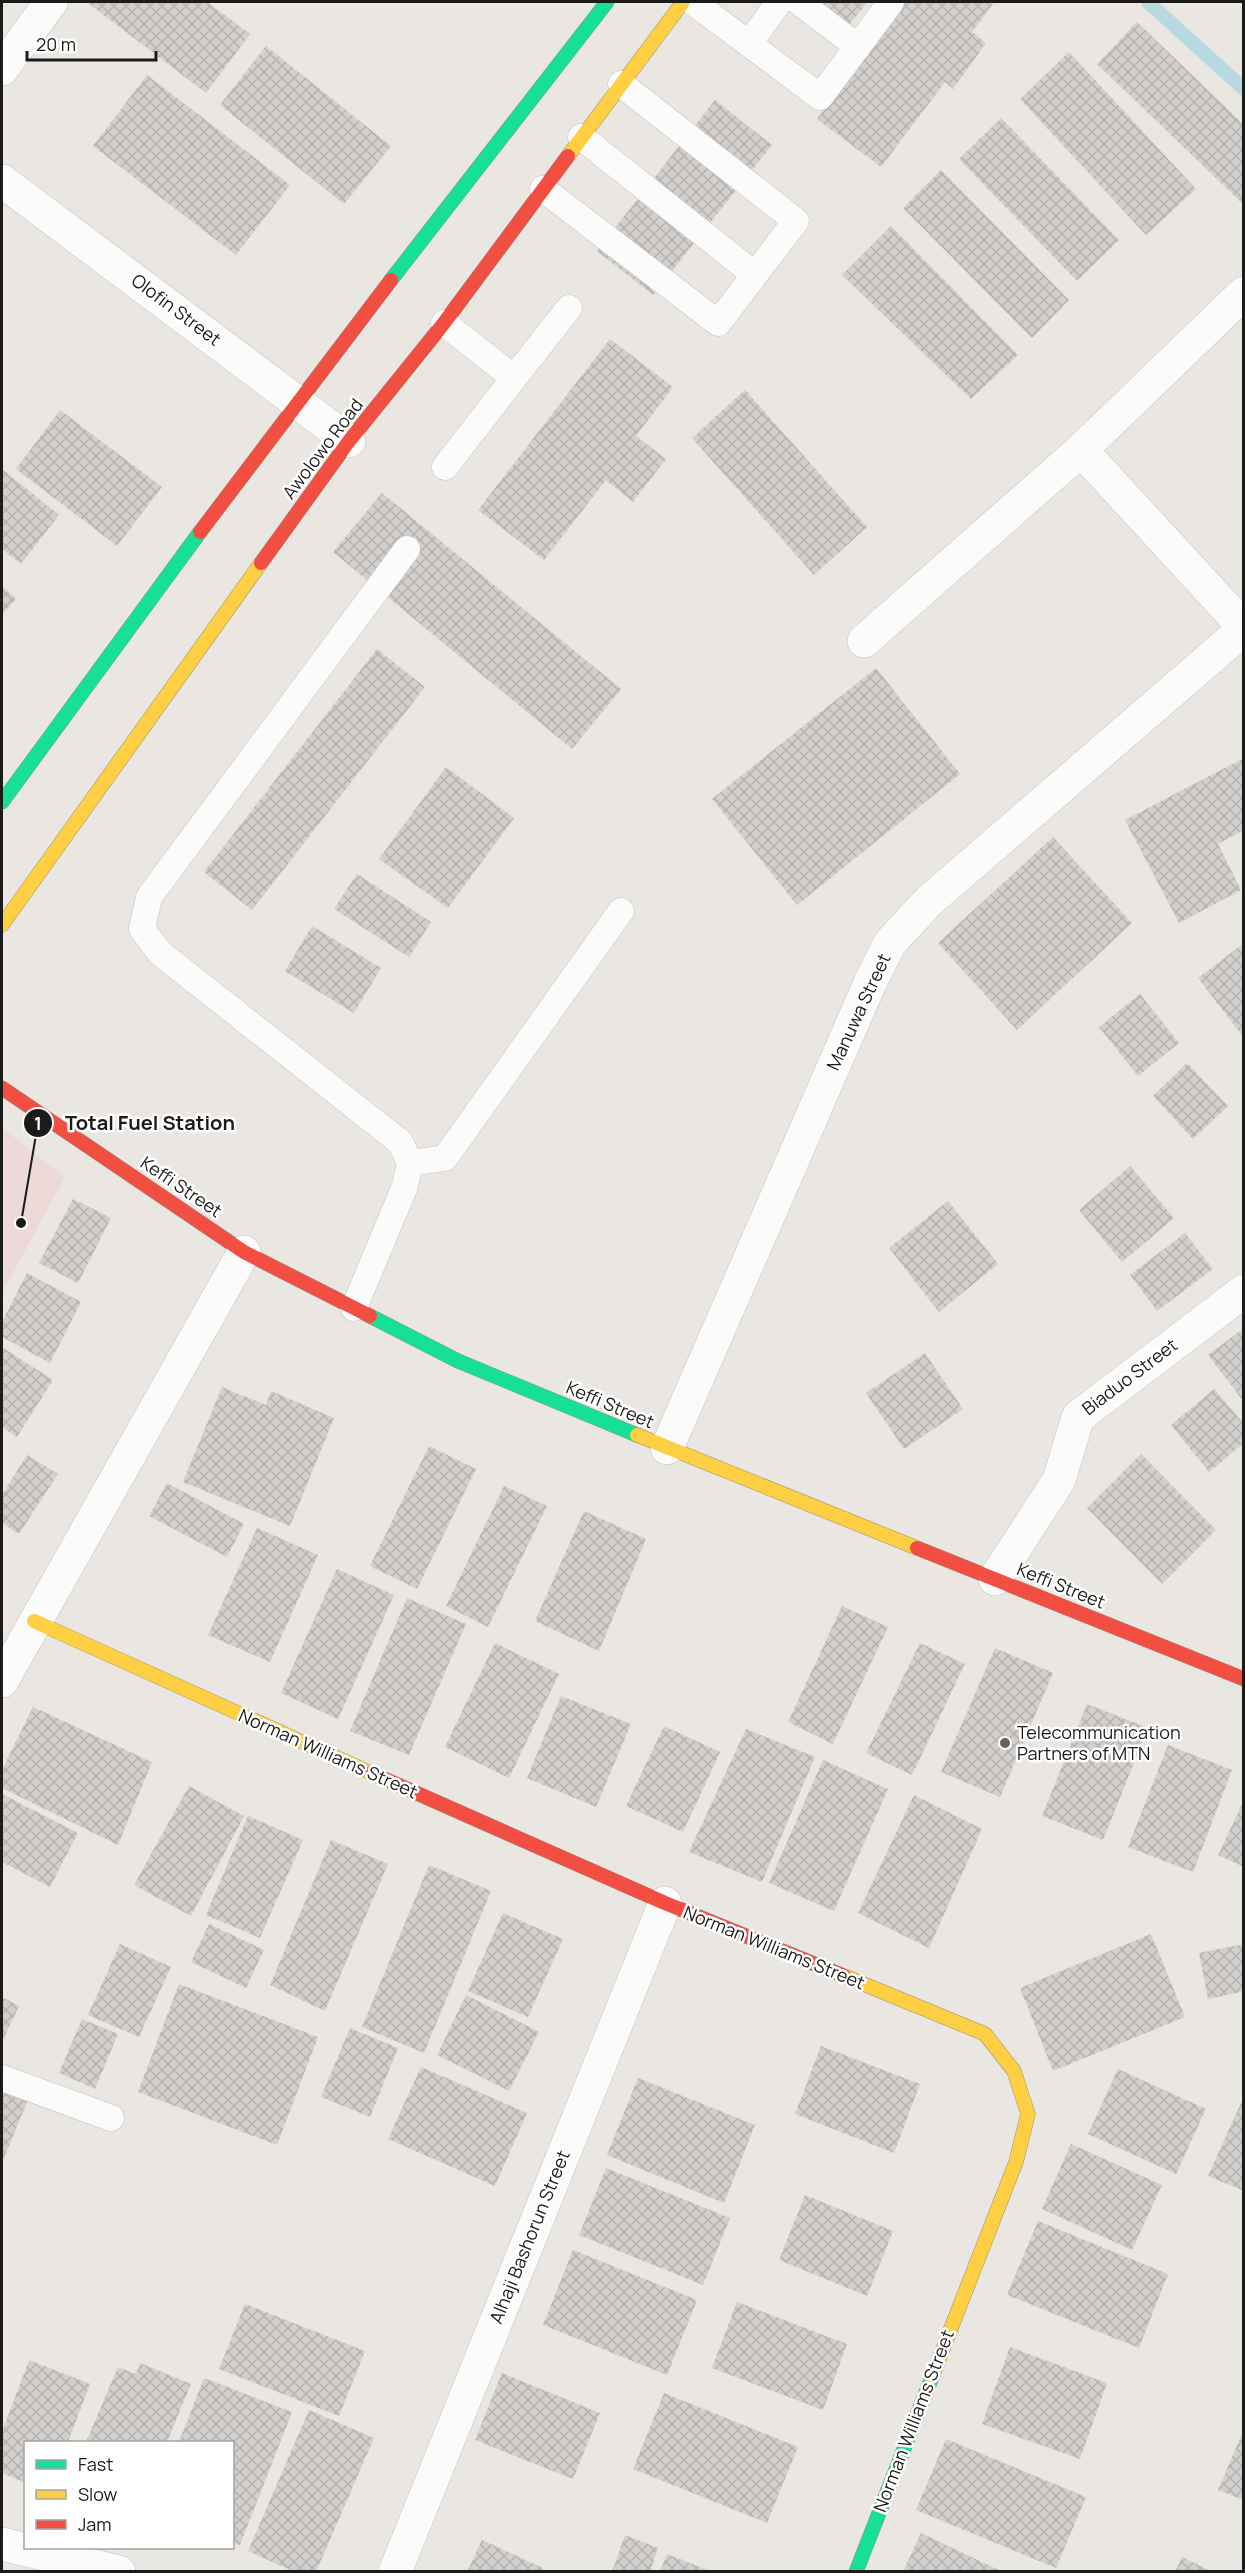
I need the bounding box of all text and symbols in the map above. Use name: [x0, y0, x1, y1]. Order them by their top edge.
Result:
scale bar: [27, 24, 156, 62]
text: 20 m: [36, 32, 76, 56]
street label: Olofin Street: [127, 268, 226, 351]
street label: Awolowo Road: [277, 393, 368, 503]
street label: Manuwa Street: [821, 949, 896, 1074]
callout: Total Fuel Station: [23, 1104, 247, 1142]
text: Total Fuel Station: [65, 1109, 235, 1136]
text: 1: [34, 1111, 42, 1135]
street label: Keffi Street: [136, 1150, 227, 1222]
street label: Biaduo Street: [1077, 1332, 1182, 1420]
street label: Keffi Street: [563, 1375, 658, 1433]
street label: Keffi Street: [1014, 1556, 1109, 1614]
street label: Norman Williams Street: [235, 1703, 422, 1803]
place label: Telecommunication Partners of MTN: [1017, 1720, 1181, 1765]
marker: Telecommunication Partners of MTN: [998, 1736, 1012, 1750]
street label: Norman Williams Street: [680, 1900, 869, 1994]
street label: Alhaji Bashorun Street: [483, 2146, 575, 2327]
street label: Norman Williams Street: [867, 2326, 959, 2515]
legend: [24, 2441, 234, 2549]
text: Fast: [78, 2452, 113, 2476]
text: Slow: [78, 2482, 118, 2506]
text: Jam: [78, 2512, 112, 2536]

